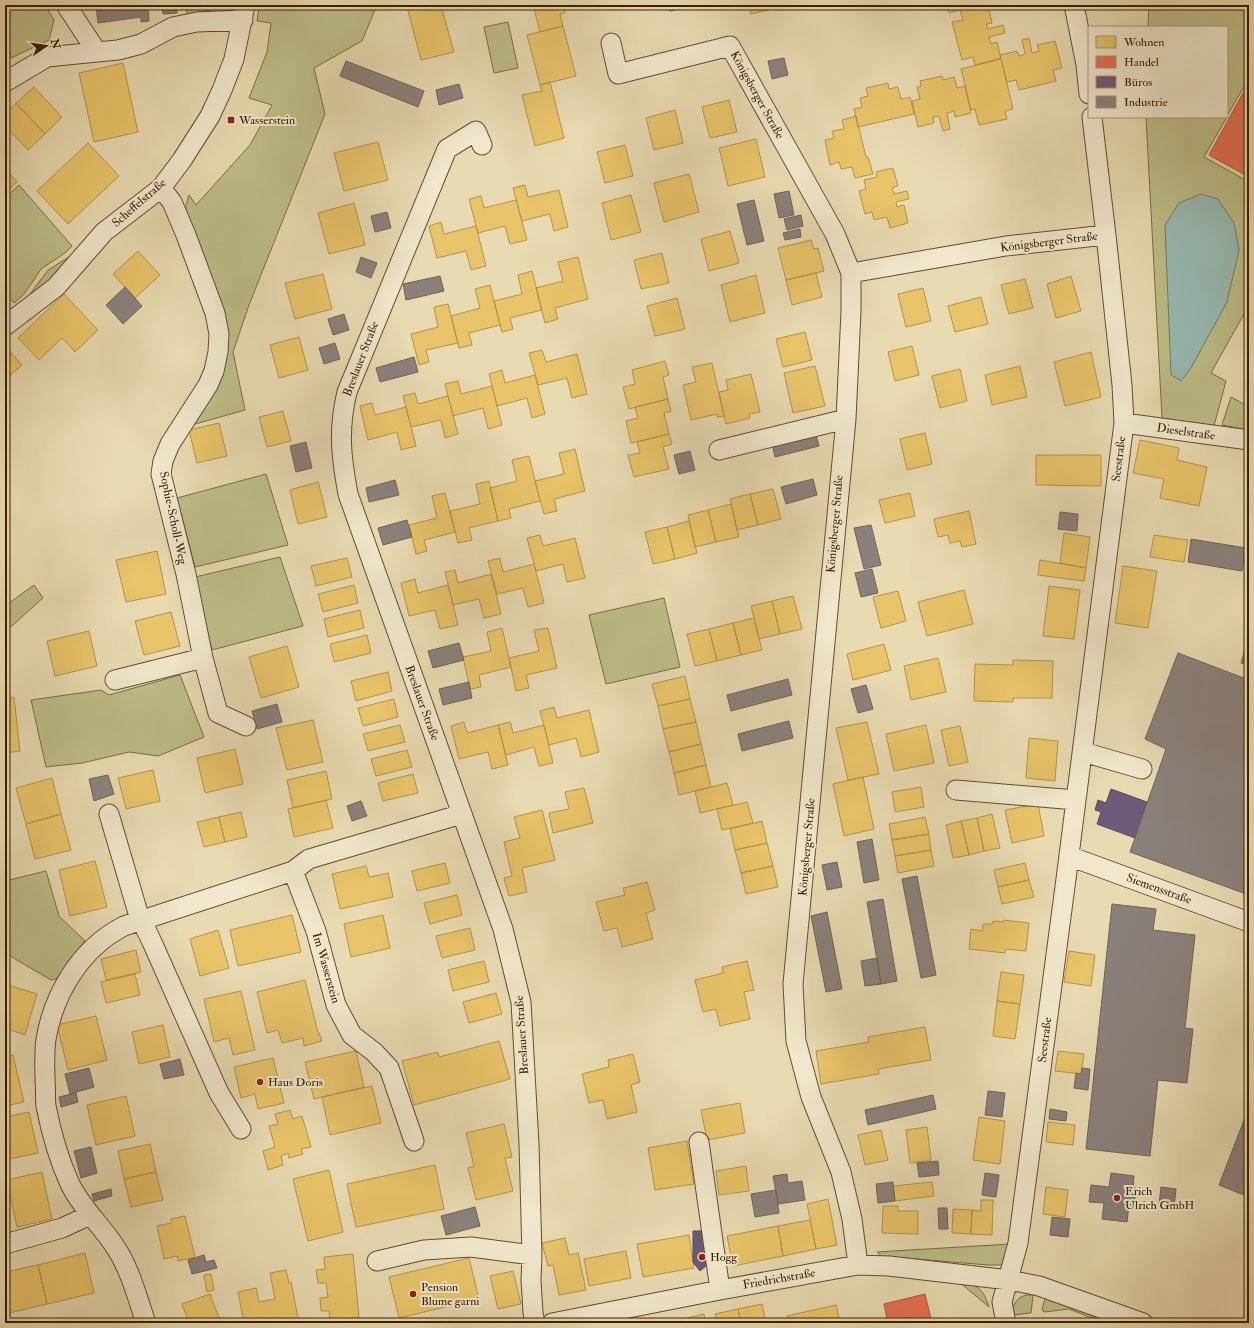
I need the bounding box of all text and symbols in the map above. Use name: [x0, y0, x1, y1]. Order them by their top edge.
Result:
north arrow: [26, 26, 66, 66]
legend: [1088, 26, 1228, 118]
text: Wohnen: [1123, 35, 1165, 50]
text: N: [48, 37, 63, 51]
street label: Königsberger Straße: [727, 48, 787, 142]
text: Handel: [1124, 55, 1159, 70]
text: Büros: [1124, 75, 1152, 90]
text: Industrie: [1124, 95, 1168, 110]
place label: Wasserstein: [238, 113, 295, 128]
marker: Wasserstein: [226, 115, 236, 125]
street label: Scheffelstraße: [109, 175, 169, 231]
street label: Königsberger Straße: [999, 229, 1099, 255]
street label: Breslauer Straße: [340, 319, 382, 399]
street label: Dieselstraße: [1156, 420, 1216, 444]
street label: Seestraße: [1109, 435, 1129, 483]
street label: Sophie-Scholl-Weg: [156, 470, 190, 567]
street label: Königsberger Straße: [823, 475, 847, 573]
street label: Breslauer Straße: [401, 663, 443, 743]
street label: Königsberger Straße: [795, 798, 819, 896]
street label: Siemensstraße: [1124, 870, 1194, 908]
street label: Im Wasserstein: [309, 931, 343, 1005]
street label: Breslauer Straße: [512, 995, 532, 1075]
street label: Seestraße: [1035, 1016, 1055, 1064]
place label: Haus Doris: [268, 1075, 323, 1090]
marker: Haus Doris: [255, 1077, 265, 1087]
place label: Erich Ulrich GmbH: [1125, 1184, 1194, 1213]
marker: Erich Ulrich GmbH: [1112, 1193, 1122, 1203]
place label: Hogg: [710, 1250, 738, 1265]
marker: Hogg: [697, 1252, 707, 1262]
street label: Friedrichstraße: [742, 1265, 816, 1293]
place label: Pension Blume garni: [421, 1280, 480, 1309]
marker: Pension Blume garni: [408, 1289, 418, 1299]

